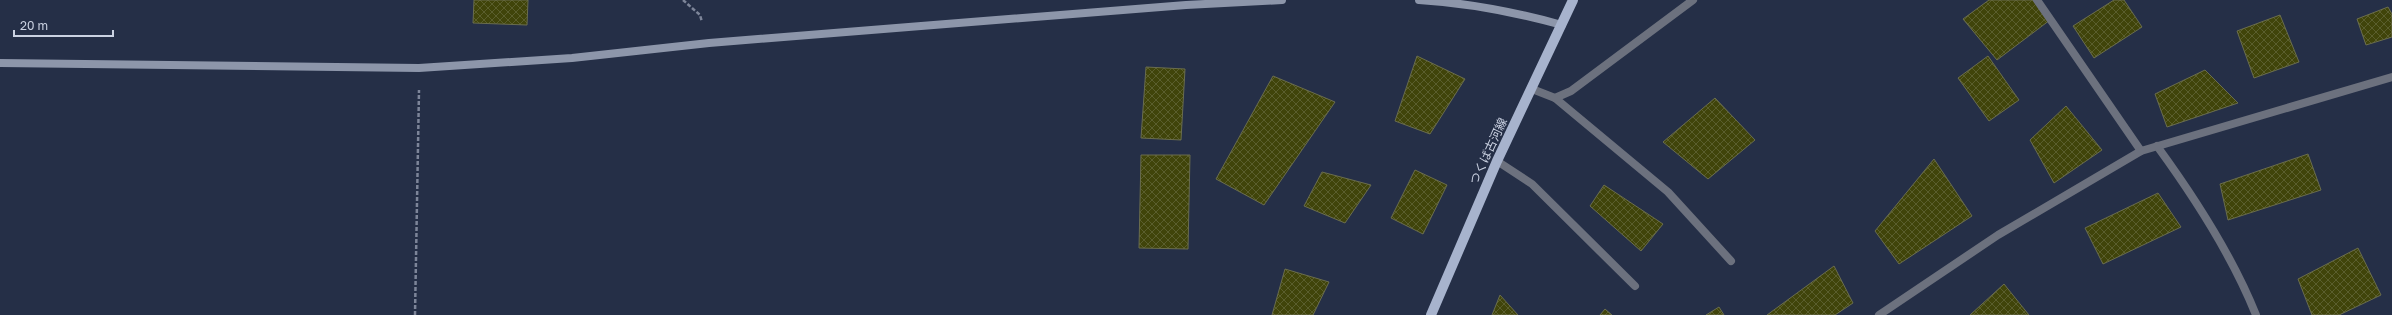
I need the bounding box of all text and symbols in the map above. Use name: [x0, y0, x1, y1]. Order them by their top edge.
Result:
scale bar: [14, 12, 113, 38]
text: 20 m: [20, 18, 48, 33]
street label: つくば古河線: [1466, 115, 1510, 187]

